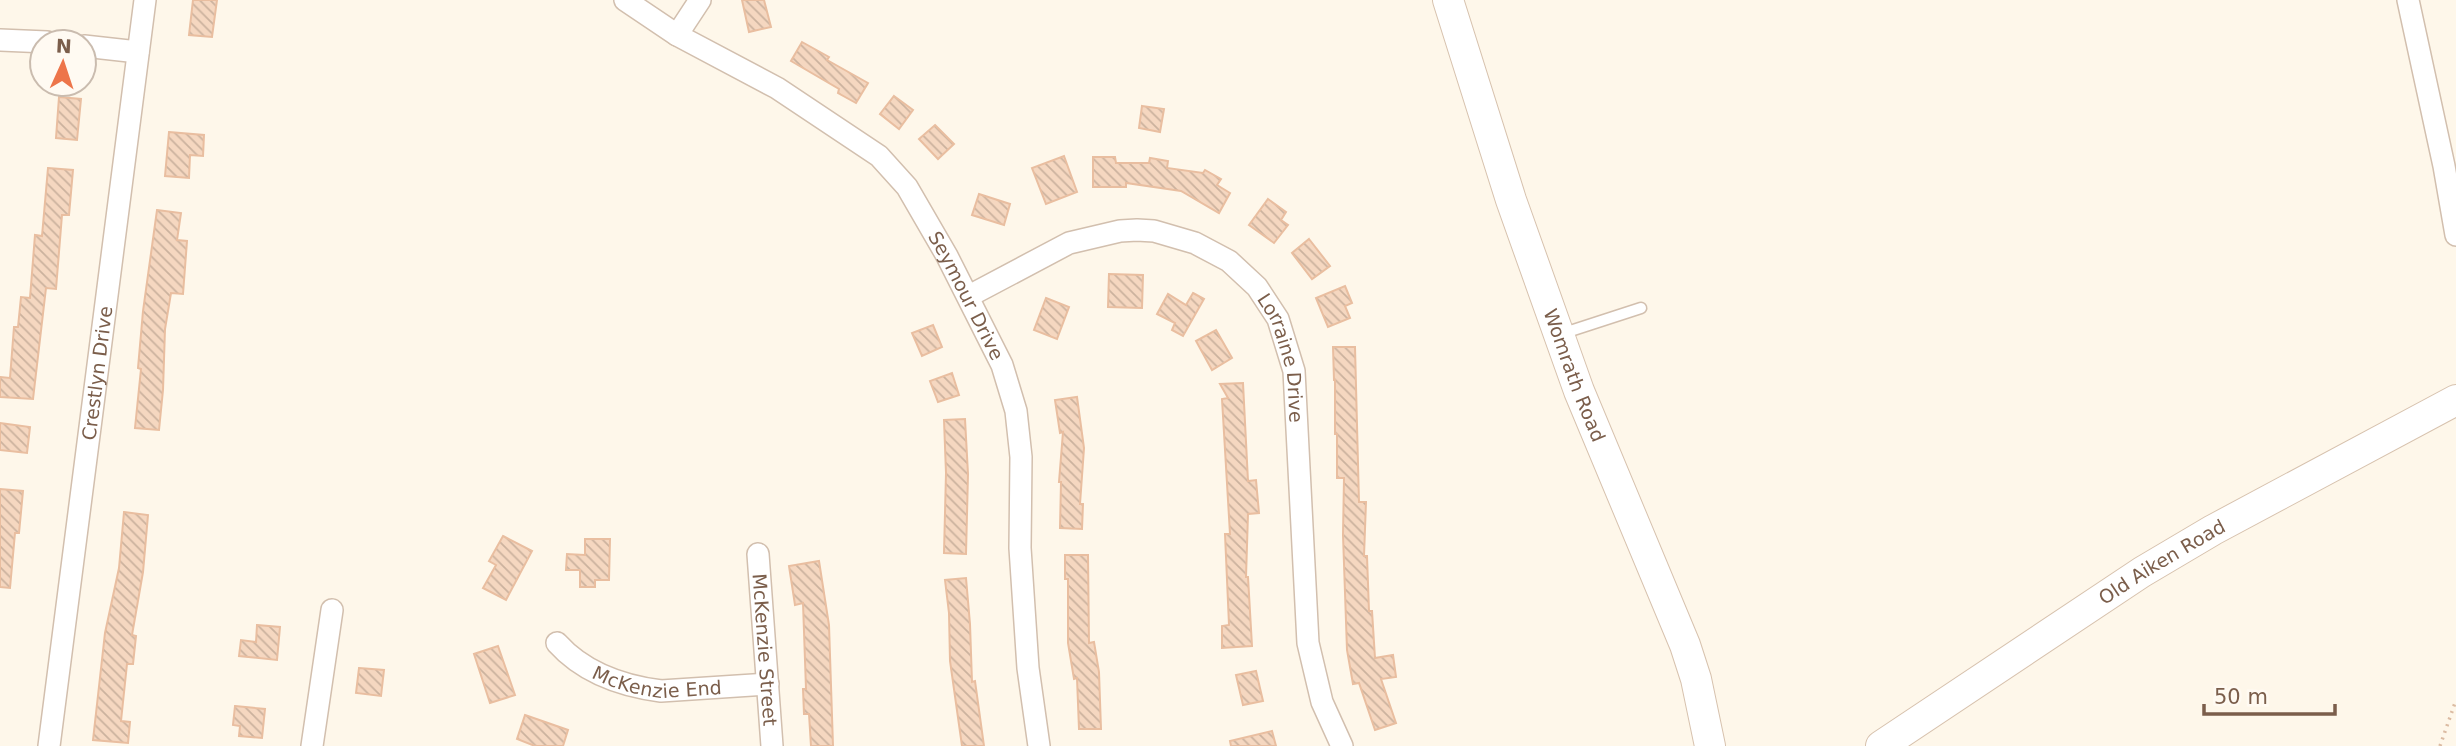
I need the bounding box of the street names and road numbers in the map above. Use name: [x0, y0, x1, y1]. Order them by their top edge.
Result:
street label: Seymour Drive: [924, 227, 1009, 364]
street label: Lorraine Drive: [1253, 289, 1308, 423]
street label: Crestlyn Drive: [77, 305, 117, 441]
street label: Womrath Road: [1540, 306, 1610, 445]
street label: Old Aiken Road: [2094, 515, 2229, 609]
street label: McKenzie Street: [748, 573, 782, 727]
street label: McKenzie End: [589, 661, 722, 702]

